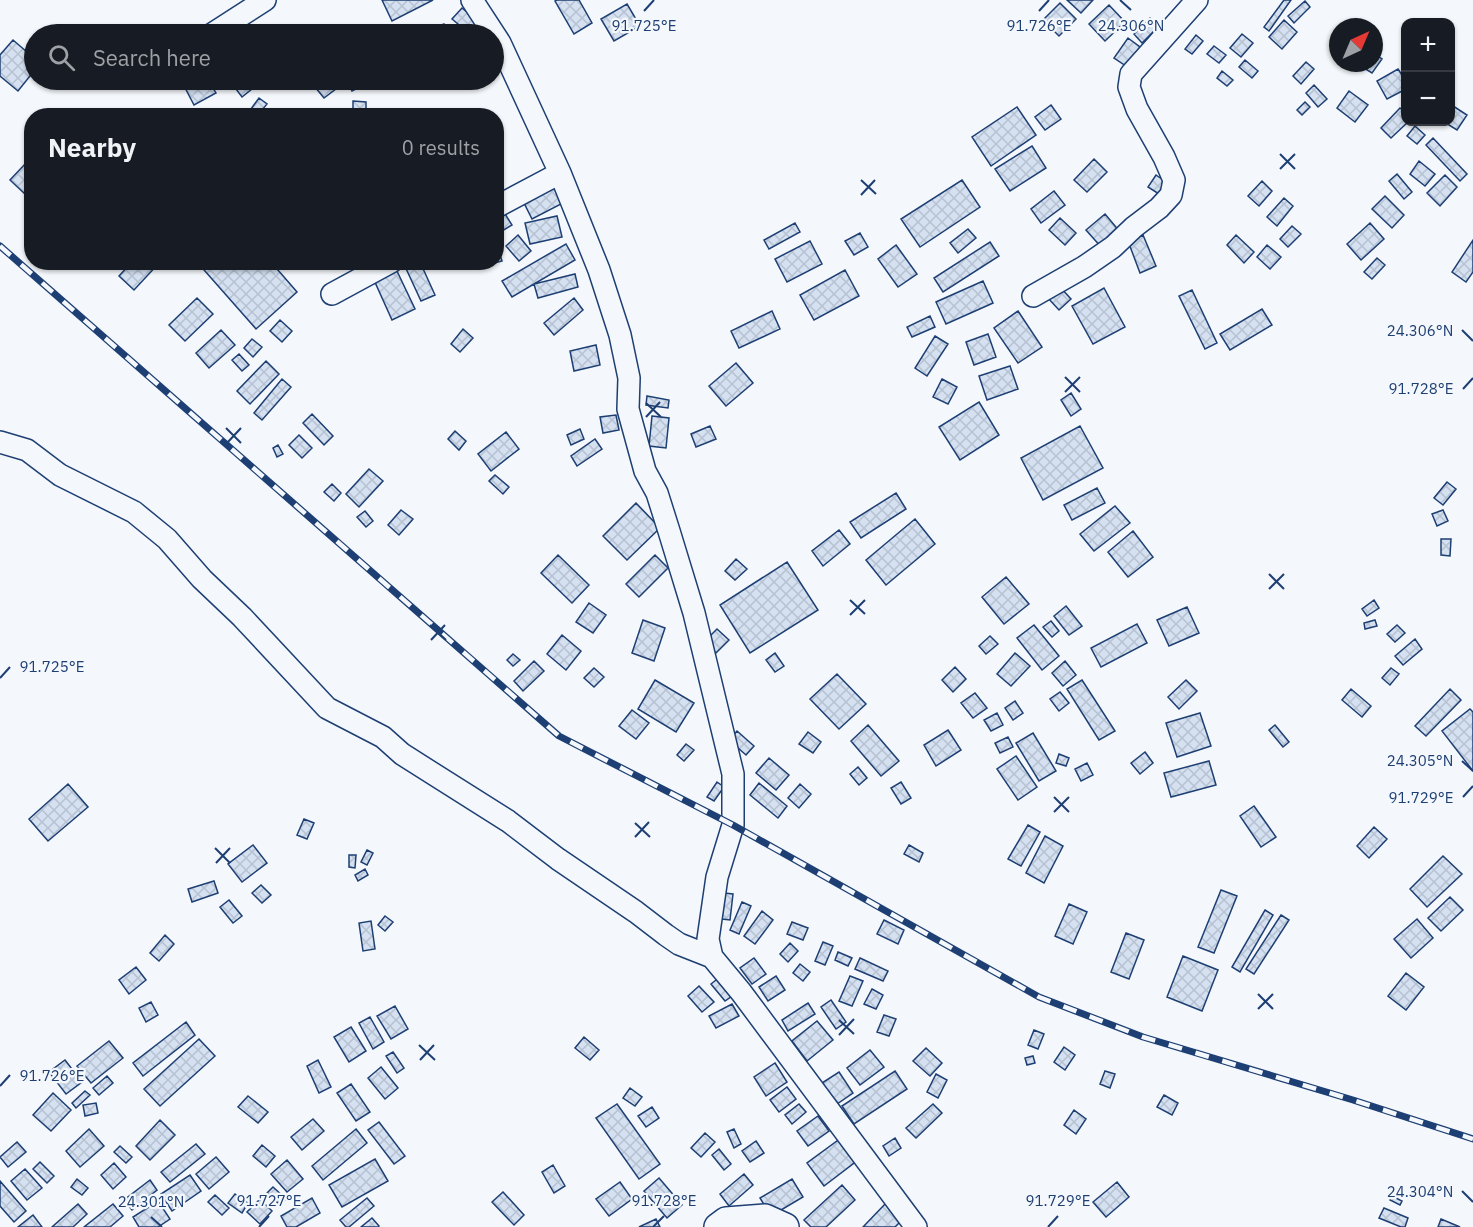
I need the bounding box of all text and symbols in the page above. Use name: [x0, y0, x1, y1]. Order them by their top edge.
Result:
text: 91.725°E: [612, 16, 676, 35]
text: 91.726°E: [1007, 16, 1071, 35]
text: 24.306°N: [1098, 16, 1164, 35]
north arrow: [1329, 18, 1383, 72]
map controls: [1401, 18, 1455, 126]
button: +: [1401, 18, 1455, 72]
search box: [24, 24, 504, 90]
icon: search: [45, 41, 78, 74]
text: Search here: [93, 43, 211, 72]
button: −: [1401, 72, 1455, 126]
text: Nearby: [48, 130, 136, 164]
text: 0 results: [402, 134, 480, 161]
text: 24.306°N: [1387, 321, 1453, 340]
text: 91.728°E: [1389, 379, 1453, 398]
text: 91.725°E: [20, 657, 84, 676]
text: 24.305°N: [1387, 751, 1453, 770]
text: 91.729°E: [1389, 788, 1453, 807]
text: 91.726°E: [20, 1066, 84, 1085]
text: 24.304°N: [1387, 1182, 1453, 1201]
text: 91.727°E: [237, 1191, 301, 1210]
text: 91.728°E: [632, 1191, 696, 1210]
text: 91.729°E: [1026, 1191, 1090, 1210]
text: 24.301°N: [118, 1192, 184, 1211]

